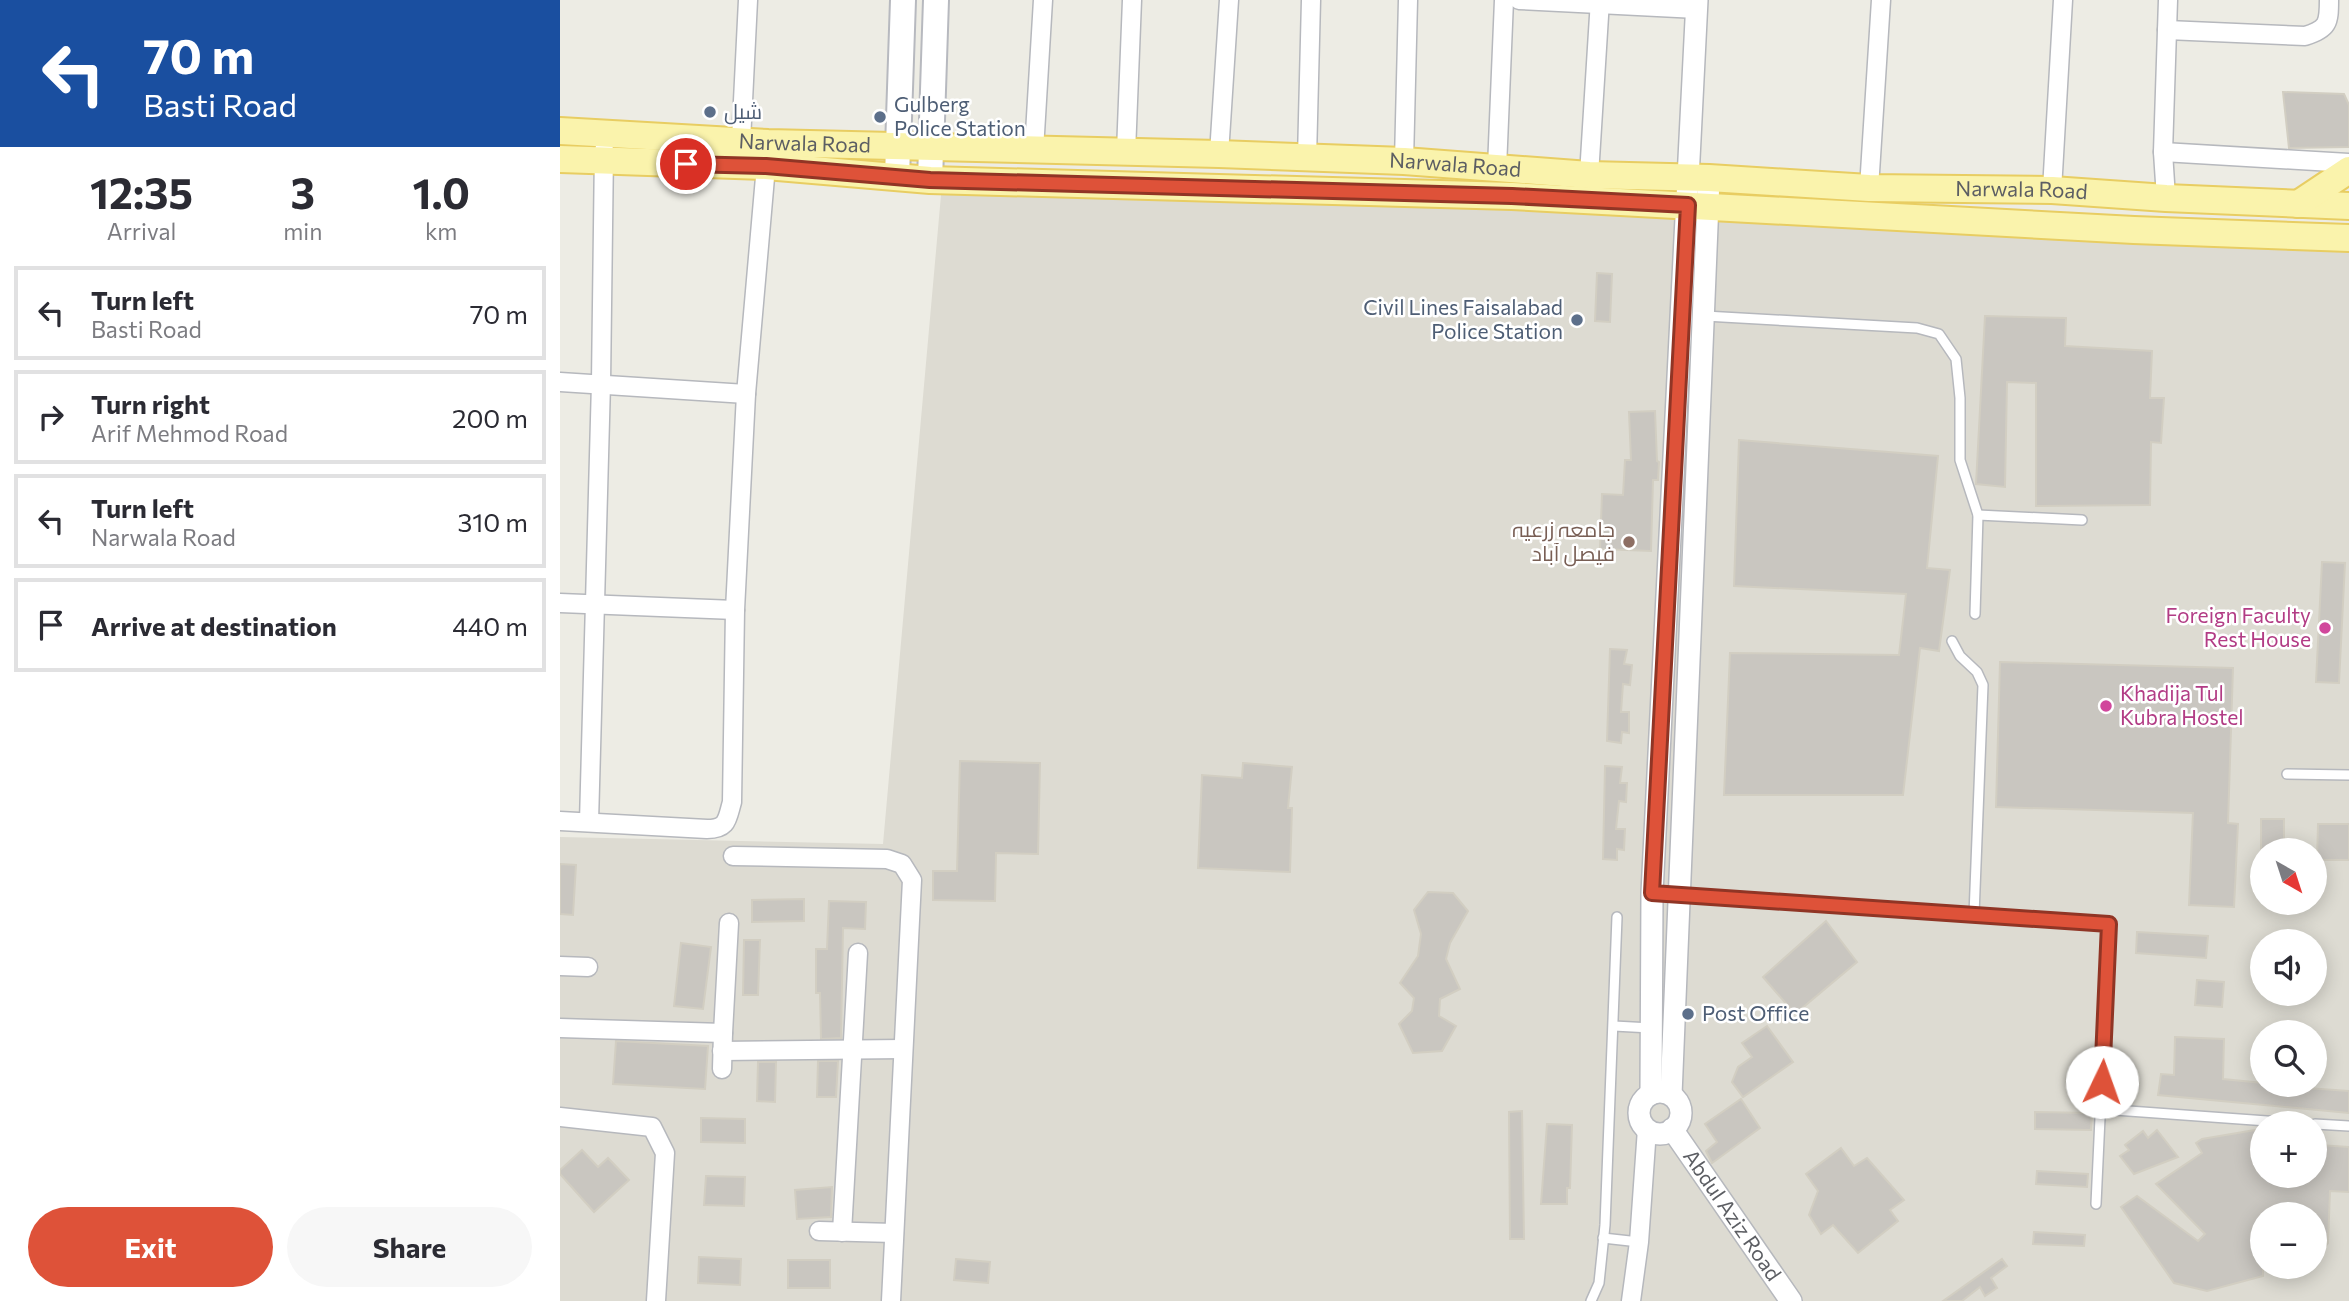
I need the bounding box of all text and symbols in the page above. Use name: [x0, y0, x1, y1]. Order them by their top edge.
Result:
text: 70 m: [143, 24, 254, 84]
icon: left: [28, 28, 119, 119]
text: Basti Road: [143, 84, 297, 124]
place label: Gulberg Police Station: [894, 91, 1026, 140]
place label: شیل: [724, 98, 762, 125]
marker: شیل: [702, 104, 718, 120]
marker: Gulberg Police Station: [872, 109, 888, 125]
street label: Narwala Road: [738, 127, 871, 157]
pin: [656, 134, 716, 194]
icon: arrive: [667, 145, 705, 183]
street label: Narwala Road: [1389, 146, 1522, 181]
text: 12:35: [90, 166, 193, 218]
text: 3: [291, 166, 315, 218]
text: 1.0: [412, 166, 470, 218]
street label: Narwala Road: [1955, 175, 2089, 203]
text: Arrival: [107, 217, 176, 245]
text: min: [283, 217, 322, 245]
text: km: [425, 217, 457, 245]
text: Turn left: [91, 284, 194, 315]
icon: left: [32, 294, 70, 332]
place label: Civil Lines Faisalabad Police Station: [1363, 294, 1563, 343]
text: 70 m: [470, 298, 528, 329]
marker: Civil Lines Faisalabad Police Station: [1569, 312, 1585, 328]
text: Basti Road: [91, 315, 202, 343]
text: Turn right: [91, 388, 210, 419]
icon: right: [32, 398, 70, 436]
text: 200 m: [452, 402, 528, 433]
text: Arif Mehmod Road: [91, 419, 288, 447]
text: Turn left: [91, 492, 194, 523]
icon: left: [32, 502, 70, 540]
text: 310 m: [457, 506, 528, 537]
place label: جامعہ زرعیہ فیصل آباد: [1512, 516, 1615, 567]
text: Narwala Road: [91, 523, 236, 551]
marker: جامعہ زرعیہ فیصل آباد: [1621, 534, 1637, 550]
place label: Foreign Faculty Rest House: [2165, 602, 2311, 651]
icon: arrive: [32, 606, 70, 644]
text: Arrive at destination: [91, 610, 337, 641]
text: 440 m: [452, 610, 528, 641]
marker: Foreign Faculty Rest House: [2317, 620, 2333, 636]
place label: Khadija Tul Kubra Hostel: [2120, 680, 2244, 729]
marker: Khadija Tul Kubra Hostel: [2098, 698, 2114, 714]
north arrow: [2250, 838, 2328, 915]
map controls: [2250, 838, 2327, 1279]
button: sound: [2250, 929, 2327, 1006]
place label: Post Office: [1702, 1000, 1809, 1025]
marker: Post Office: [1680, 1006, 1696, 1022]
button: search: [2250, 1020, 2327, 1097]
position arrow: [2065, 1045, 2139, 1119]
button: +: [2250, 1111, 2327, 1188]
street label: Abdul Aziz Road: [1679, 1144, 1787, 1285]
button: −: [2250, 1202, 2327, 1279]
button: Exit: [28, 1207, 273, 1287]
button: Share: [287, 1207, 532, 1287]

